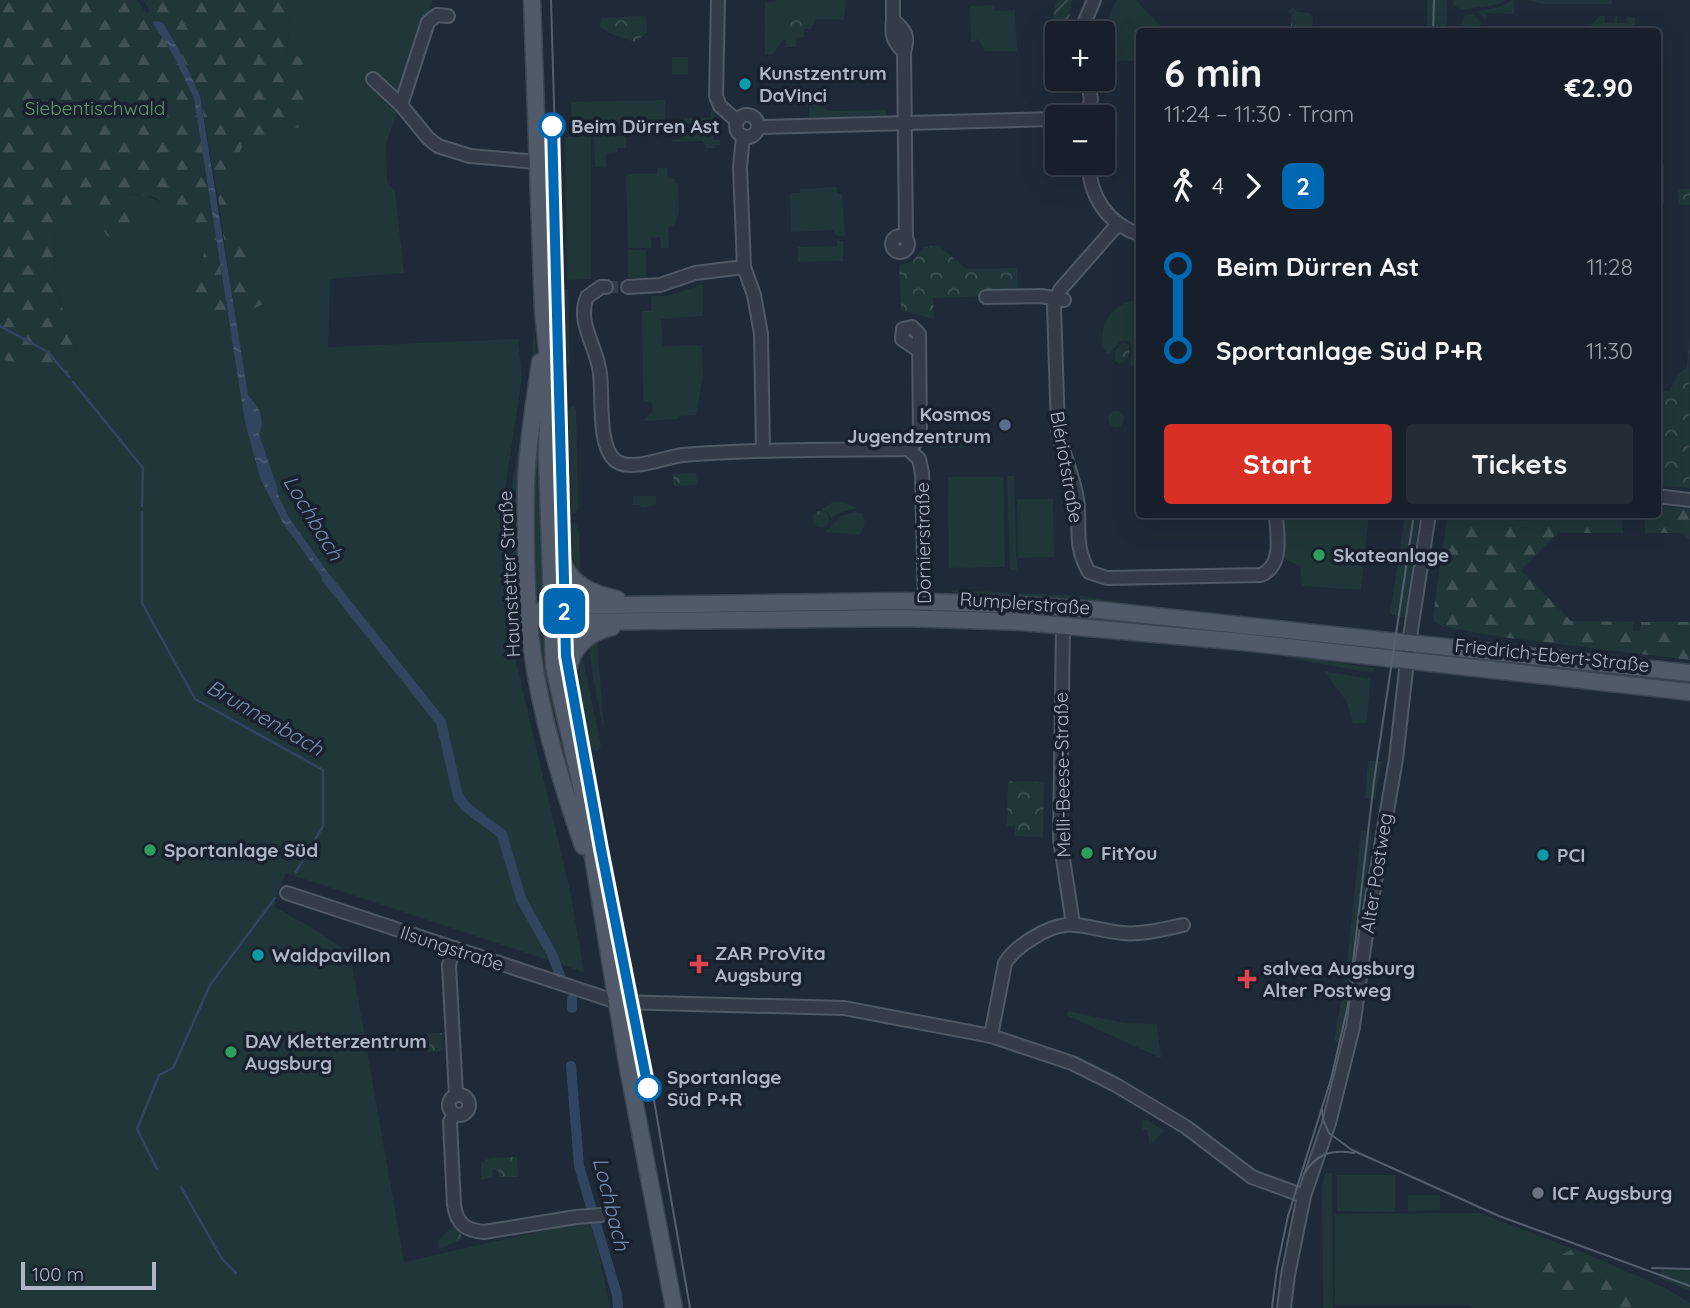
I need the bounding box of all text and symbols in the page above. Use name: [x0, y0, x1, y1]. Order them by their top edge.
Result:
map controls: [1045, 21, 1115, 175]
button: +: [1045, 21, 1115, 91]
text: 6 min: [1164, 49, 1262, 97]
place label: Kunstzentrum DaVinci: [759, 61, 887, 107]
text: €2.90: [1565, 71, 1633, 104]
marker: Kunstzentrum DaVinci: [737, 76, 753, 92]
park label: Siebentischwald: [25, 96, 165, 120]
text: 11:24 – 11:30 · Tram: [1164, 99, 1354, 128]
button: −: [1045, 105, 1115, 175]
marker: Beim Dürren Ast: [539, 113, 565, 139]
place label: Beim Dürren Ast: [571, 114, 720, 138]
icon: walk: [1164, 167, 1202, 205]
icon: forward: [1234, 167, 1272, 205]
text: 4: [1212, 171, 1224, 200]
text: 2: [1296, 171, 1310, 201]
text: Beim Dürren Ast: [1216, 250, 1419, 283]
text: 11:28: [1587, 252, 1633, 281]
text: Sportanlage Süd P+R: [1216, 334, 1483, 367]
text: 11:30: [1586, 336, 1633, 365]
place label: Kosmos Jugendzentrum: [847, 402, 991, 448]
street label: Blériotstraße: [1045, 409, 1089, 525]
marker: Kosmos Jugendzentrum: [997, 417, 1013, 433]
button: Start: [1164, 424, 1392, 504]
button: Tickets: [1406, 424, 1633, 504]
water label: Lochbach: [278, 470, 350, 566]
street label: Dornierstraße: [910, 482, 936, 604]
street label: Haunstetter Straße: [493, 490, 525, 658]
place label: Skateanlage: [1333, 543, 1449, 567]
marker: Skateanlage: [1311, 547, 1327, 563]
street label: Rumplerstraße: [959, 586, 1091, 620]
line badge: 2: [541, 588, 587, 634]
text: 2: [557, 596, 571, 626]
street label: Friedrich-Ebert-Straße: [1453, 633, 1651, 677]
water label: Brunnenbach: [203, 673, 329, 761]
street label: Melli-Beese-Straße: [1049, 692, 1075, 858]
street label: Alter Postweg: [1355, 811, 1397, 935]
place label: Sportanlage Süd: [164, 838, 318, 862]
place label: FitYou: [1101, 841, 1158, 865]
marker: Sportanlage Süd: [142, 842, 158, 858]
place label: PCI: [1557, 843, 1586, 867]
marker: FitYou: [1079, 845, 1095, 861]
marker: PCI: [1535, 847, 1551, 863]
street label: Ilsungstraße: [397, 920, 507, 976]
place label: ZAR ProVita Augsburg: [715, 941, 826, 987]
place label: Waldpavillon: [272, 943, 391, 967]
marker: Waldpavillon: [250, 947, 266, 963]
marker: ZAR ProVita Augsburg: [689, 954, 709, 974]
place label: salvea Augsburg Alter Postweg: [1263, 956, 1415, 1002]
marker: salvea Augsburg Alter Postweg: [1237, 969, 1257, 989]
place label: DAV Kletterzentrum Augsburg: [245, 1029, 427, 1075]
marker: DAV Kletterzentrum Augsburg: [223, 1044, 239, 1060]
place label: Sportanlage Süd P+R: [667, 1065, 781, 1111]
marker: Sportanlage Süd P+R: [635, 1075, 661, 1101]
water label: Lochbach: [588, 1155, 636, 1254]
place label: ICF Augsburg: [1552, 1181, 1672, 1205]
marker: ICF Augsburg: [1530, 1185, 1546, 1201]
scale bar: [21, 1259, 156, 1291]
text: 100 m: [32, 1262, 84, 1286]

